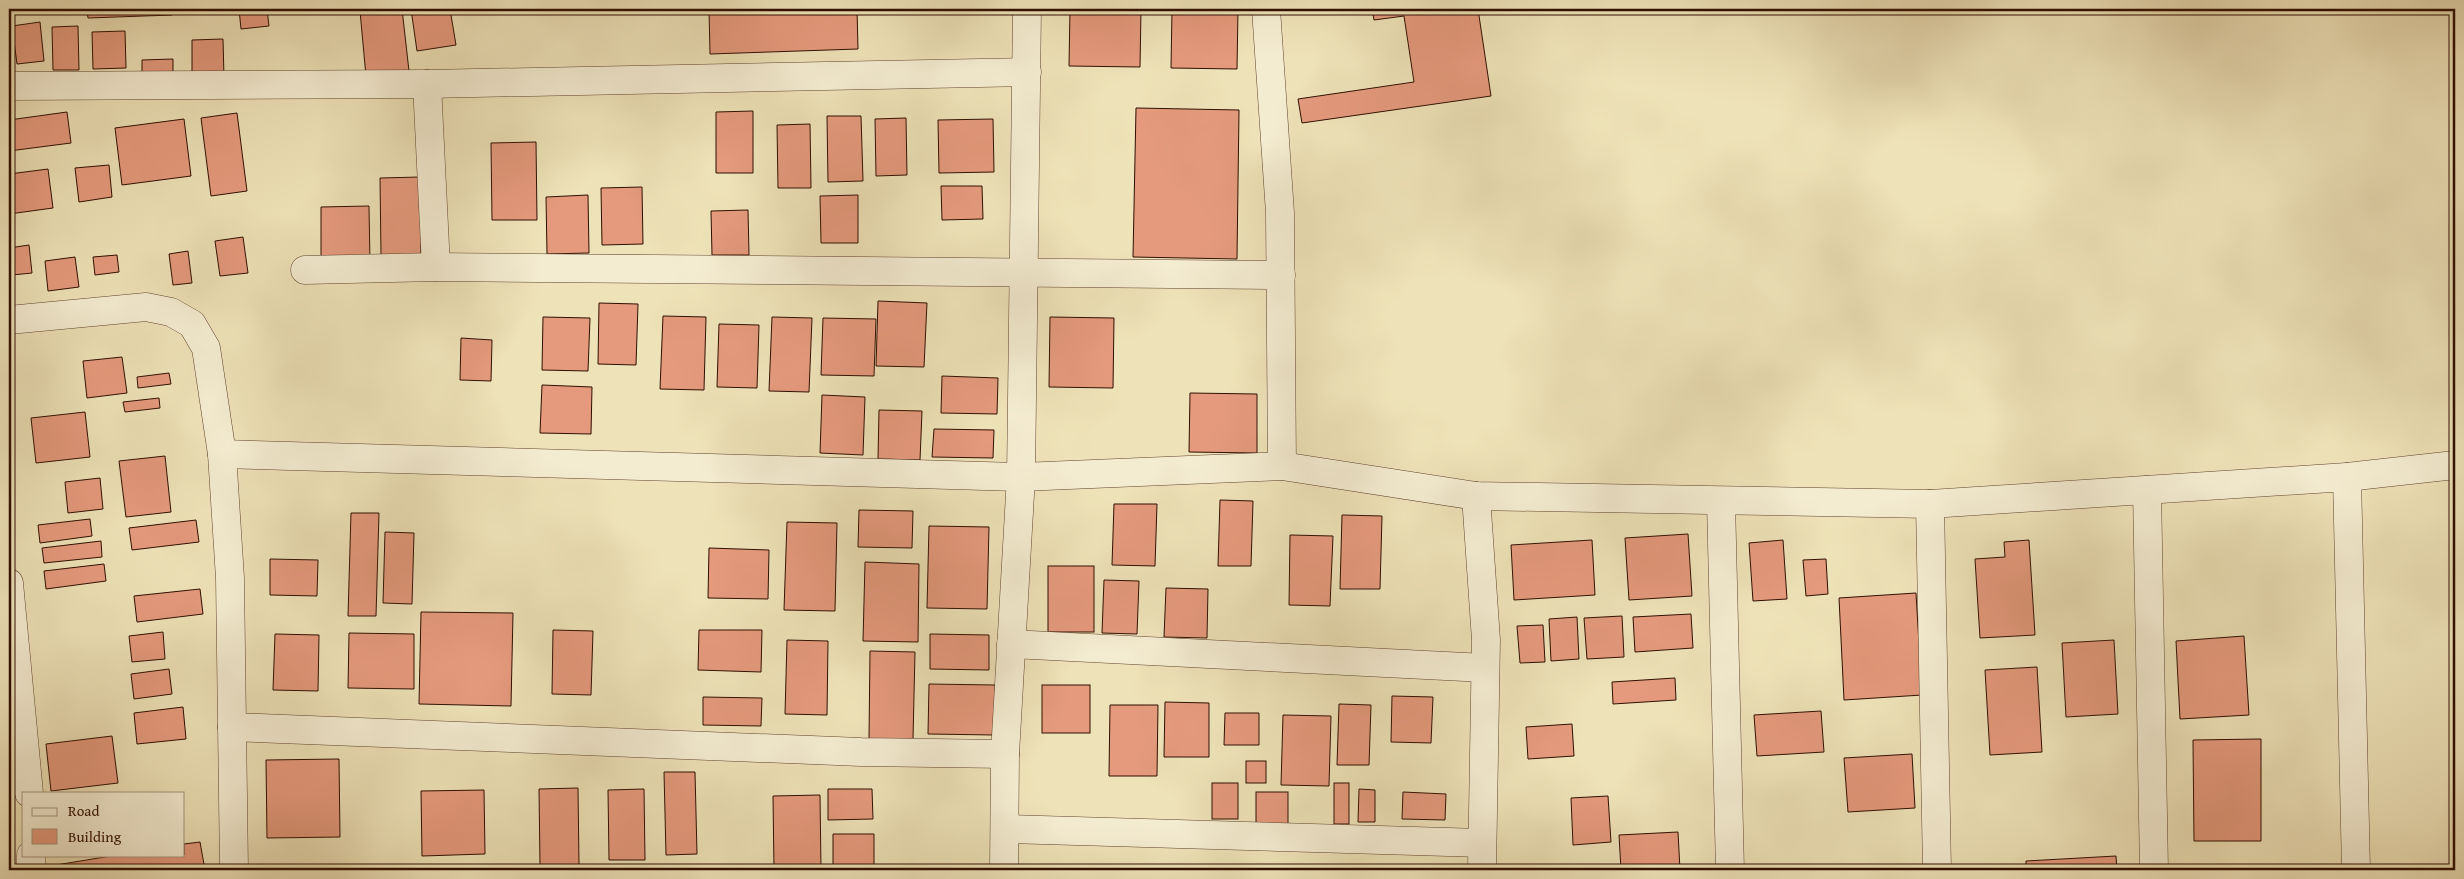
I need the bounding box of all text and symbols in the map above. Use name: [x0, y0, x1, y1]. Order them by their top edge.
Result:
legend: [22, 792, 185, 856]
text: Road: [68, 800, 99, 821]
text: Building: [68, 826, 122, 847]

